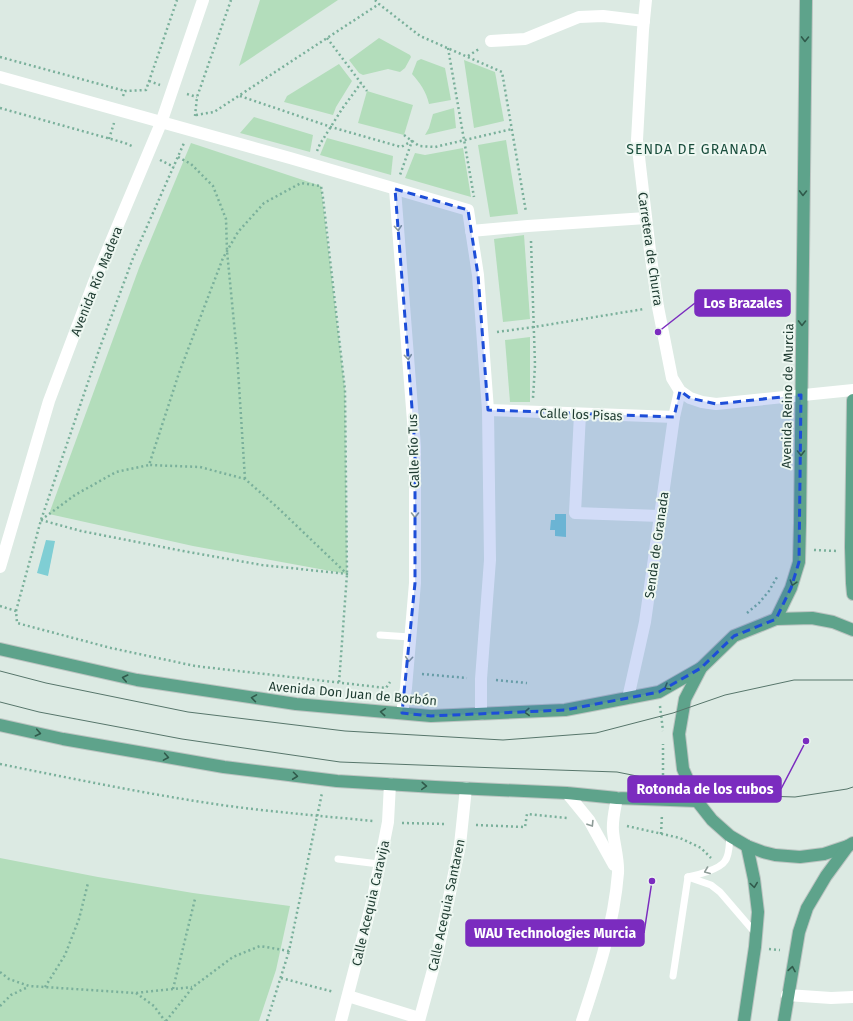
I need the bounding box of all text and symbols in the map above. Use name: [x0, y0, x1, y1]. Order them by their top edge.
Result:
one-way arrow: [801, 36, 809, 42]
district label: SENDA DE GRANADA: [626, 141, 768, 158]
one-way arrow: [799, 190, 808, 196]
street label: Carretera de Churra: [635, 191, 666, 307]
street label: Avenida Río Madera: [68, 224, 125, 338]
one-way arrow: [394, 225, 403, 231]
callout: Los Brazales: [695, 290, 790, 316]
text: Los Brazales: [704, 295, 783, 312]
one-way arrow: [798, 320, 806, 326]
street label: Avenida Reino de Murcia: [779, 323, 796, 469]
one-way arrow: [403, 354, 412, 360]
street label: Calle los Pisas: [539, 406, 623, 423]
street label: Calle Río Tus: [405, 413, 422, 489]
one-way arrow: [797, 450, 805, 456]
street label: Senda de Granada: [642, 491, 671, 599]
one-way arrow: [411, 512, 419, 518]
one-way arrow: [789, 579, 798, 586]
one-way arrow: [404, 656, 413, 662]
one-way arrow: [122, 674, 128, 682]
street label: Avenida Don Juan de Borbón: [268, 679, 438, 708]
one-way arrow: [664, 683, 671, 690]
one-way arrow: [250, 694, 257, 703]
one-way arrow: [380, 707, 386, 716]
one-way arrow: [523, 708, 529, 716]
one-way arrow: [35, 729, 41, 737]
one-way arrow: [163, 752, 169, 761]
one-way arrow: [292, 771, 298, 780]
callout: Rotonda de los cubos: [628, 776, 781, 802]
text: Rotonda de los cubos: [636, 781, 774, 798]
one-way arrow: [421, 782, 427, 791]
one-way arrow: [586, 820, 593, 827]
street label: Calle Acequia Santaren: [425, 838, 468, 973]
street label: Calle Acequia Caravija: [349, 839, 392, 967]
one-way arrow: [703, 867, 710, 875]
one-way arrow: [749, 882, 758, 888]
callout: WAU Technologies Murcia: [466, 920, 644, 946]
text: WAU Technologies Murcia: [474, 925, 636, 942]
one-way arrow: [787, 966, 796, 972]

